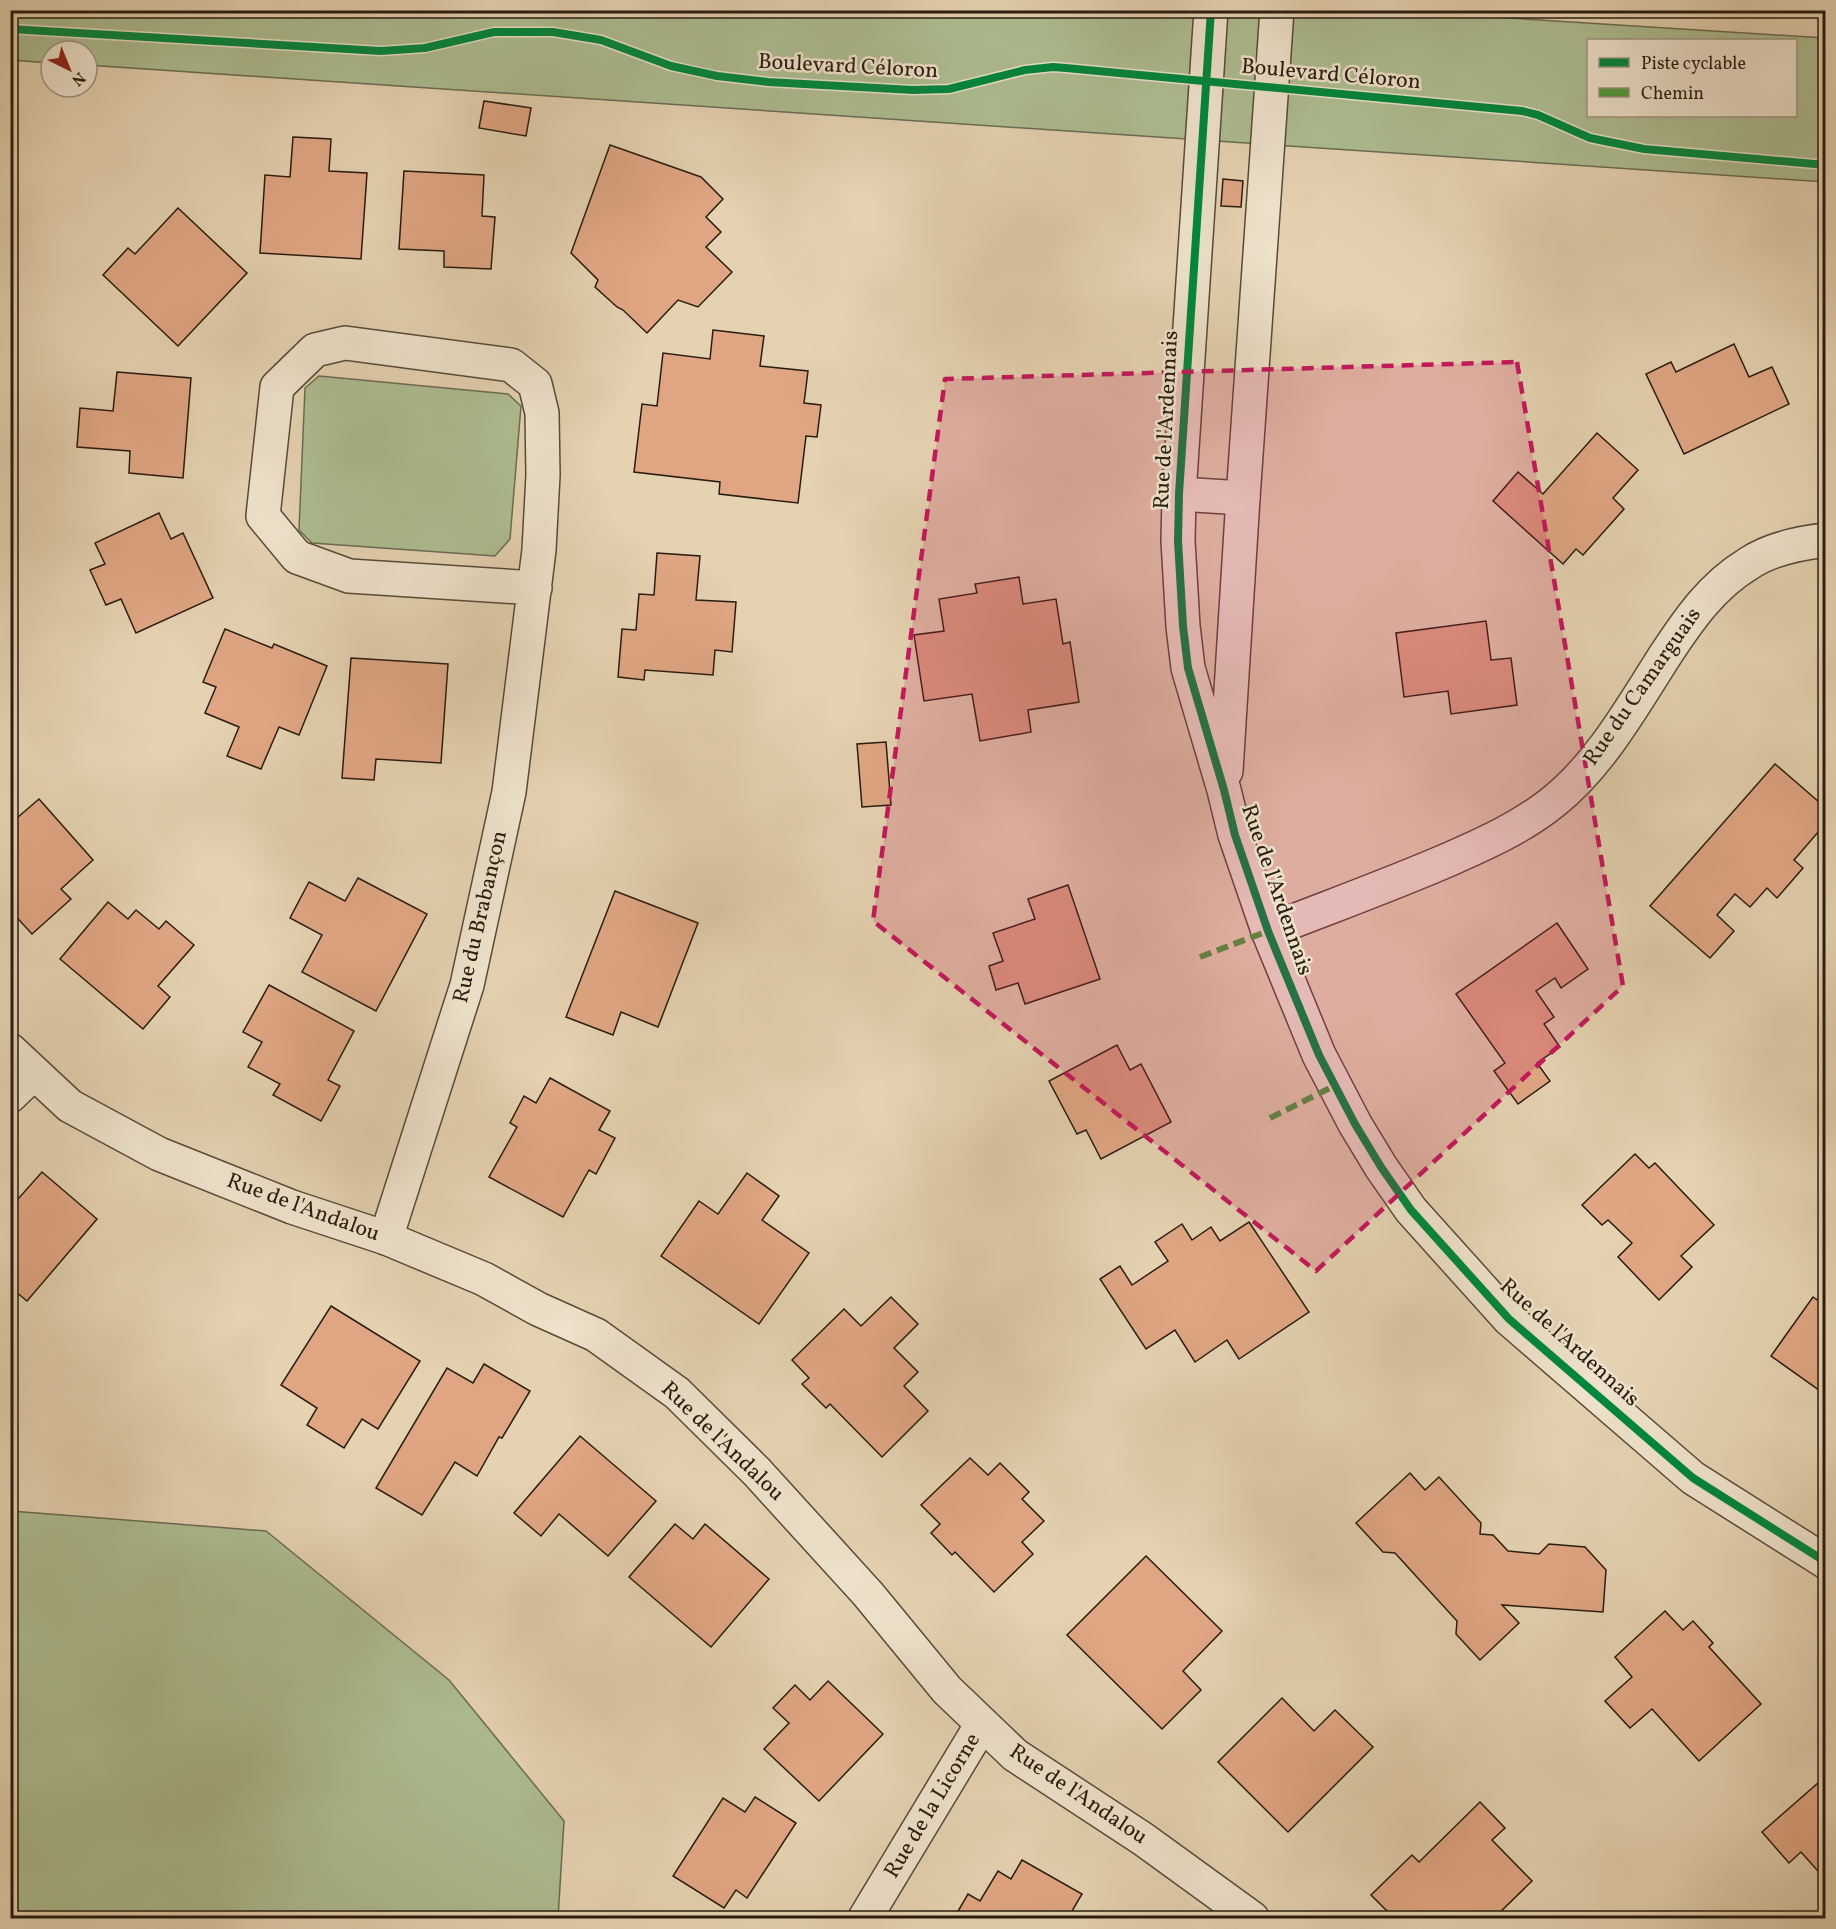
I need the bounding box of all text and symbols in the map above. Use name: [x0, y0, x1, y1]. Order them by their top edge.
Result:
north arrow: [39, 39, 99, 99]
legend: [1587, 39, 1797, 117]
street label: Boulevard Céloron: [757, 47, 939, 87]
street label: Boulevard Céloron: [1240, 52, 1422, 98]
text: Piste cyclable: [1641, 52, 1746, 77]
text: N: [66, 66, 90, 91]
text: Chemin: [1641, 82, 1704, 107]
street label: Rue de l'Ardennais: [1147, 330, 1187, 510]
street label: Rue du Camarguais: [1577, 601, 1709, 773]
street label: Rue de l'Ardennais: [1232, 800, 1320, 980]
street label: Rue du Brabançon: [446, 828, 516, 1006]
street label: Rue de l'Andalou: [222, 1166, 384, 1250]
street label: Rue de l'Ardennais: [1492, 1272, 1646, 1414]
street label: Rue de l'Andalou: [653, 1375, 791, 1509]
street label: Rue de la Licorne: [877, 1727, 989, 1885]
street label: Rue de l'Andalou: [1003, 1737, 1153, 1853]

